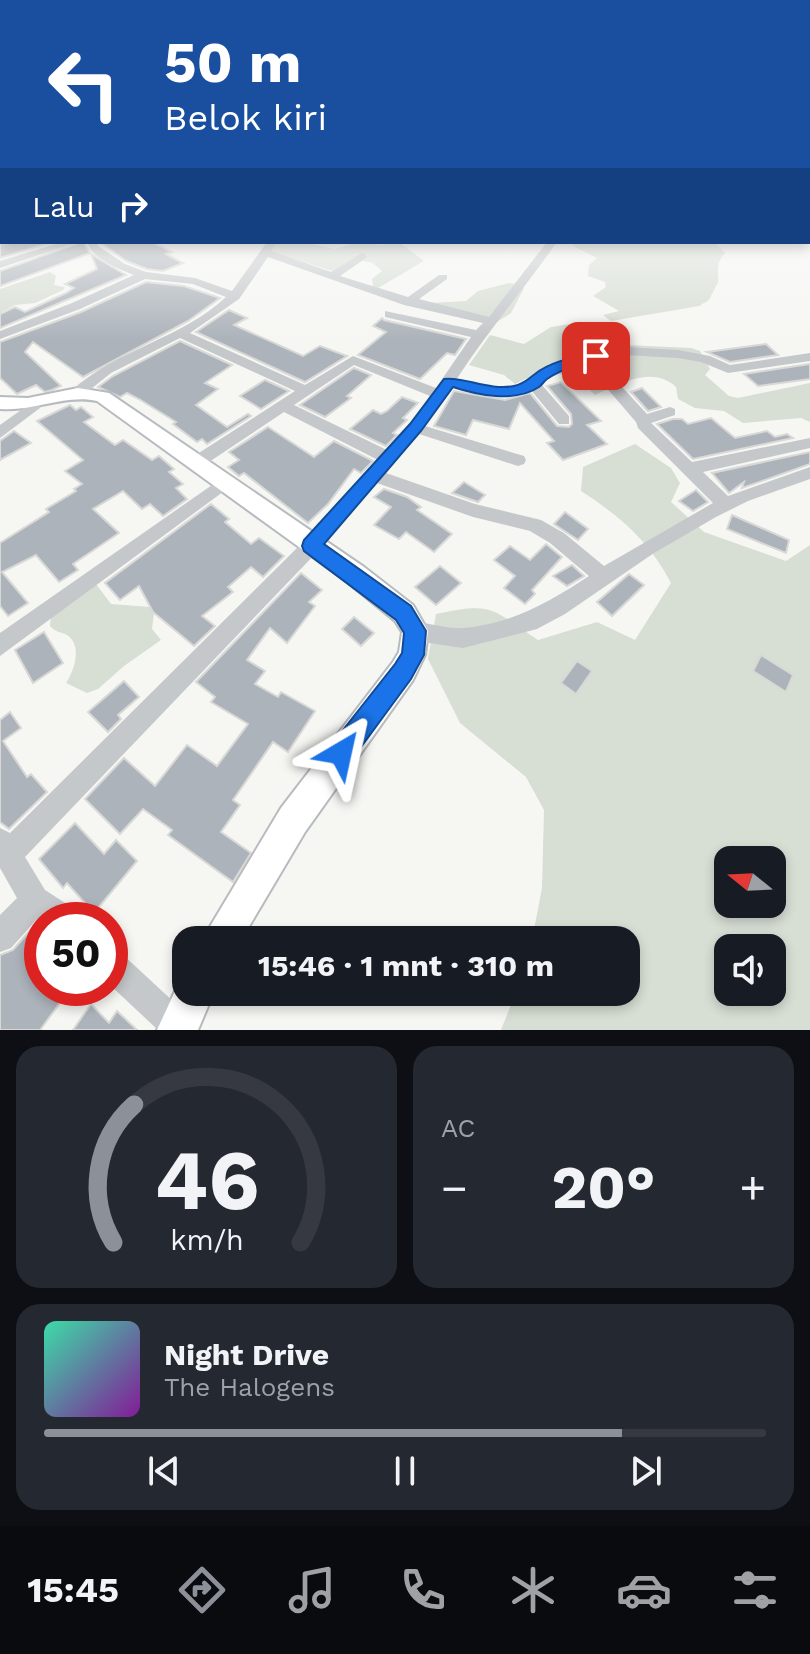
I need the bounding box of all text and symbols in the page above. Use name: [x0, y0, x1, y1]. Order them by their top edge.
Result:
text: 50 m: [164, 30, 301, 96]
icon: left: [32, 32, 136, 136]
text: Belok kiri: [164, 97, 327, 139]
icon: right: [111, 184, 155, 228]
text: Lalu: [32, 189, 95, 224]
pin: [562, 322, 630, 390]
icon: arrive: [574, 334, 618, 378]
position arrow: [299, 711, 383, 795]
north arrow: [714, 846, 786, 918]
map controls: [714, 846, 786, 1006]
speed limit sign: 50: [24, 902, 128, 1006]
button: sound: [714, 934, 786, 1006]
text: 15:46 · 1 mnt · 310 m: [258, 948, 554, 983]
text: AC: [441, 1113, 475, 1143]
text: 46: [154, 1132, 259, 1229]
text: 20°: [551, 1152, 656, 1223]
text: −: [441, 1162, 468, 1214]
text: +: [739, 1162, 766, 1214]
text: km/h: [170, 1223, 243, 1257]
text: Night Drive: [164, 1337, 329, 1372]
text: The Halogens: [164, 1372, 335, 1402]
icon: previous: [142, 1449, 186, 1493]
icon: pause: [383, 1449, 427, 1493]
icon: next: [624, 1449, 668, 1493]
icon: directions: [174, 1562, 230, 1618]
icon: music: [284, 1562, 340, 1618]
icon: phone: [395, 1562, 451, 1618]
icon: climate: [505, 1562, 561, 1618]
icon: car: [616, 1562, 672, 1618]
icon: filters: [727, 1562, 783, 1618]
text: 15:45: [27, 1569, 119, 1611]

